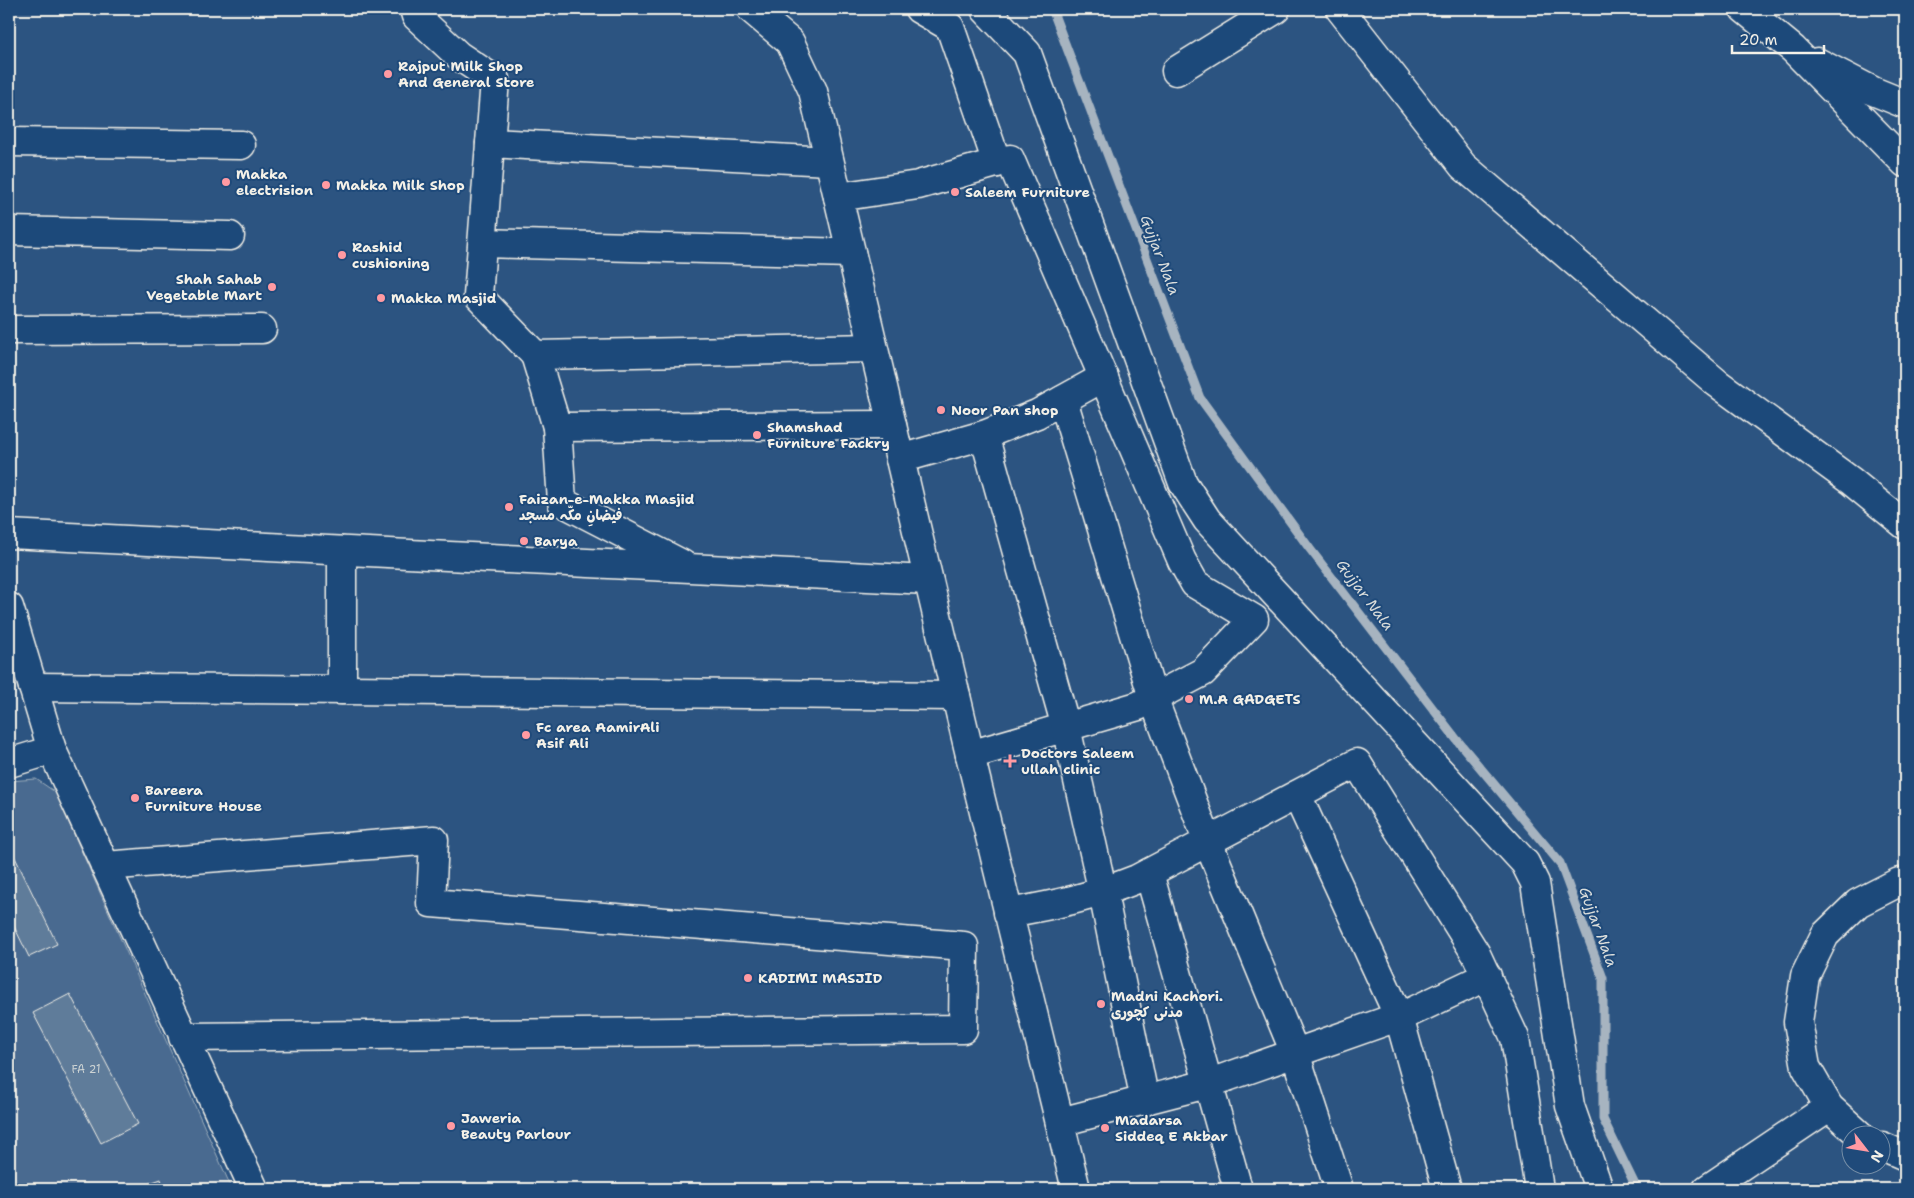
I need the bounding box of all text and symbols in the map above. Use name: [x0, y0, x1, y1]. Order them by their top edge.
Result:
scale bar: [1732, 22, 1824, 54]
text: 20 m: [1739, 30, 1778, 50]
place label: Rajput Milk Shop And General Store: [398, 57, 535, 91]
marker: Rajput Milk Shop And General Store: [382, 68, 394, 80]
place label: Makka electrision: [236, 165, 313, 199]
marker: Makka electrision: [220, 176, 232, 188]
place label: Makka Milk Shop: [336, 176, 465, 194]
marker: Makka Milk Shop: [320, 179, 332, 191]
place label: Saleem Furniture: [965, 183, 1090, 201]
marker: Saleem Furniture: [949, 186, 961, 198]
water label: Gujjar Nala: [1136, 212, 1184, 298]
place label: Rashid cushioning: [352, 238, 430, 272]
marker: Rashid cushioning: [336, 249, 348, 261]
place label: Shah Sahab Vegetable Mart: [146, 270, 262, 304]
marker: Shah Sahab Vegetable Mart: [266, 281, 278, 293]
place label: Makka Masjid: [391, 289, 497, 307]
marker: Makka Masjid: [375, 292, 387, 304]
place label: Noor Pan shop: [951, 401, 1058, 419]
marker: Noor Pan shop: [935, 404, 947, 416]
place label: Shamshad Furniture Fackry: [767, 418, 890, 452]
marker: Shamshad Furniture Fackry: [751, 429, 763, 441]
place label: Faizan-e-Makka Masjid فیضانِ مکّہ مسجد: [519, 490, 695, 527]
marker: Faizan-e-Makka Masjid فیضانِ مکّہ مسجد: [503, 501, 515, 513]
place label: Barya: [534, 532, 578, 550]
marker: Barya: [518, 535, 530, 547]
water label: Gujjar Nala: [1332, 555, 1398, 635]
place label: M.A GADGETS: [1199, 690, 1301, 708]
marker: M.A GADGETS: [1183, 693, 1195, 705]
place label: Fc area AamirAli Asif Ali: [536, 718, 659, 752]
marker: Fc area AamirAli Asif Ali: [520, 729, 532, 741]
place label: Doctors Saleem ullah clinic: [1021, 744, 1134, 778]
marker: Doctors Saleem ullah clinic: [1003, 754, 1017, 768]
place label: Bareera Furniture House: [145, 781, 262, 815]
marker: Bareera Furniture House: [129, 792, 141, 804]
water label: Gujjar Nala: [1574, 884, 1622, 970]
place label: KADIMI MASJID: [758, 969, 882, 987]
marker: KADIMI MASJID: [742, 972, 754, 984]
place label: Madni Kachori. مدنی کچوری: [1111, 987, 1223, 1022]
marker: Madni Kachori. مدنی کچوری: [1095, 998, 1107, 1010]
house number: FA 21: [71, 1062, 101, 1077]
place label: Jaweria Beauty Parlour: [461, 1109, 572, 1143]
place label: Madarsa Siddeq E Akbar: [1115, 1111, 1228, 1145]
marker: Jaweria Beauty Parlour: [445, 1120, 457, 1132]
marker: Madarsa Siddeq E Akbar: [1099, 1122, 1111, 1134]
north arrow: [1842, 1126, 1892, 1176]
text: N: [1867, 1147, 1888, 1166]

